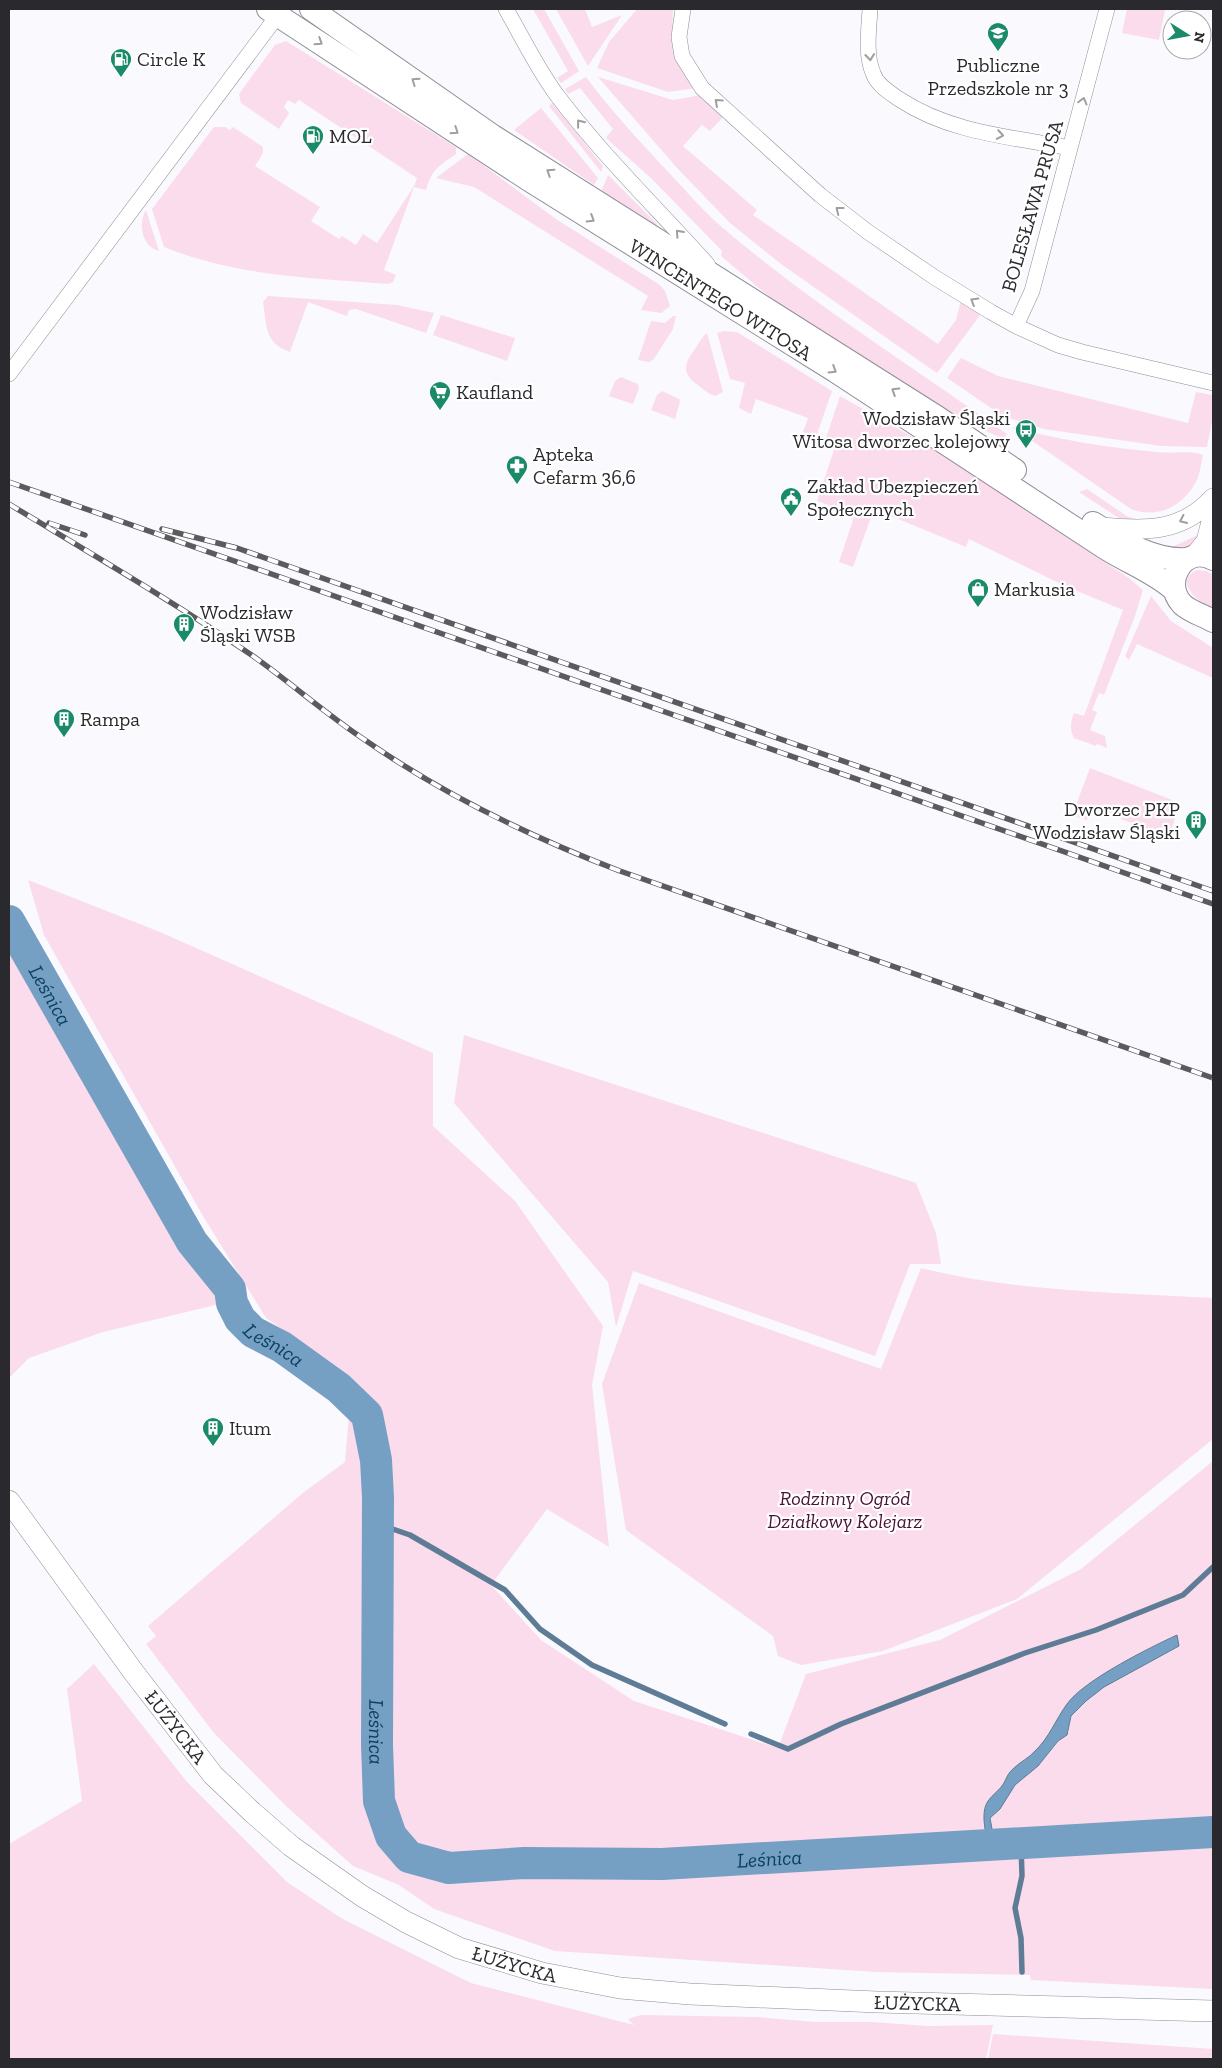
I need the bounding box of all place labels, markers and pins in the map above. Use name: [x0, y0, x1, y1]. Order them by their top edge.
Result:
school or university icon: Publiczne Przedszkole nr 3: [986, 21, 1010, 52]
fuel station icon: Circle K: [109, 47, 133, 78]
place label: Circle K: [137, 47, 205, 71]
place label: Publiczne Przedszkole nr 3: [927, 53, 1069, 100]
fuel station icon: MOL: [301, 124, 325, 155]
place label: MOL: [329, 124, 372, 148]
supermarket icon: Kaufland: [428, 380, 452, 411]
place label: Kaufland: [456, 380, 533, 404]
place label: Wodzisław Śląski Witosa dworzec kolejowy: [793, 406, 1011, 453]
bus stop icon: Wodzisław Śląski Witosa dworzec kolejowy: [1014, 418, 1038, 449]
place label: Apteka Cefarm 36,6: [533, 442, 636, 489]
pharmacy icon: Apteka Cefarm 36,6: [505, 454, 529, 485]
place label: Zakład Ubezpieczeń Społecznych: [807, 474, 979, 521]
public building icon: Zakład Ubezpieczeń Społecznych: [779, 486, 803, 517]
shop icon: Markusia: [966, 577, 990, 608]
place label: Markusia: [994, 577, 1075, 601]
place label: Wodzisław Śląski WSB: [200, 600, 296, 647]
building icon: Wodzisław Śląski WSB: [172, 612, 196, 643]
building icon: Rampa: [52, 707, 76, 738]
place label: Rampa: [80, 707, 140, 731]
place label: Dworzec PKP Wodzisław Śląski: [1033, 797, 1180, 844]
building icon: Dworzec PKP Wodzisław Śląski: [1184, 809, 1208, 840]
building icon: Itum: [201, 1416, 225, 1447]
place label: Itum: [229, 1416, 272, 1440]

